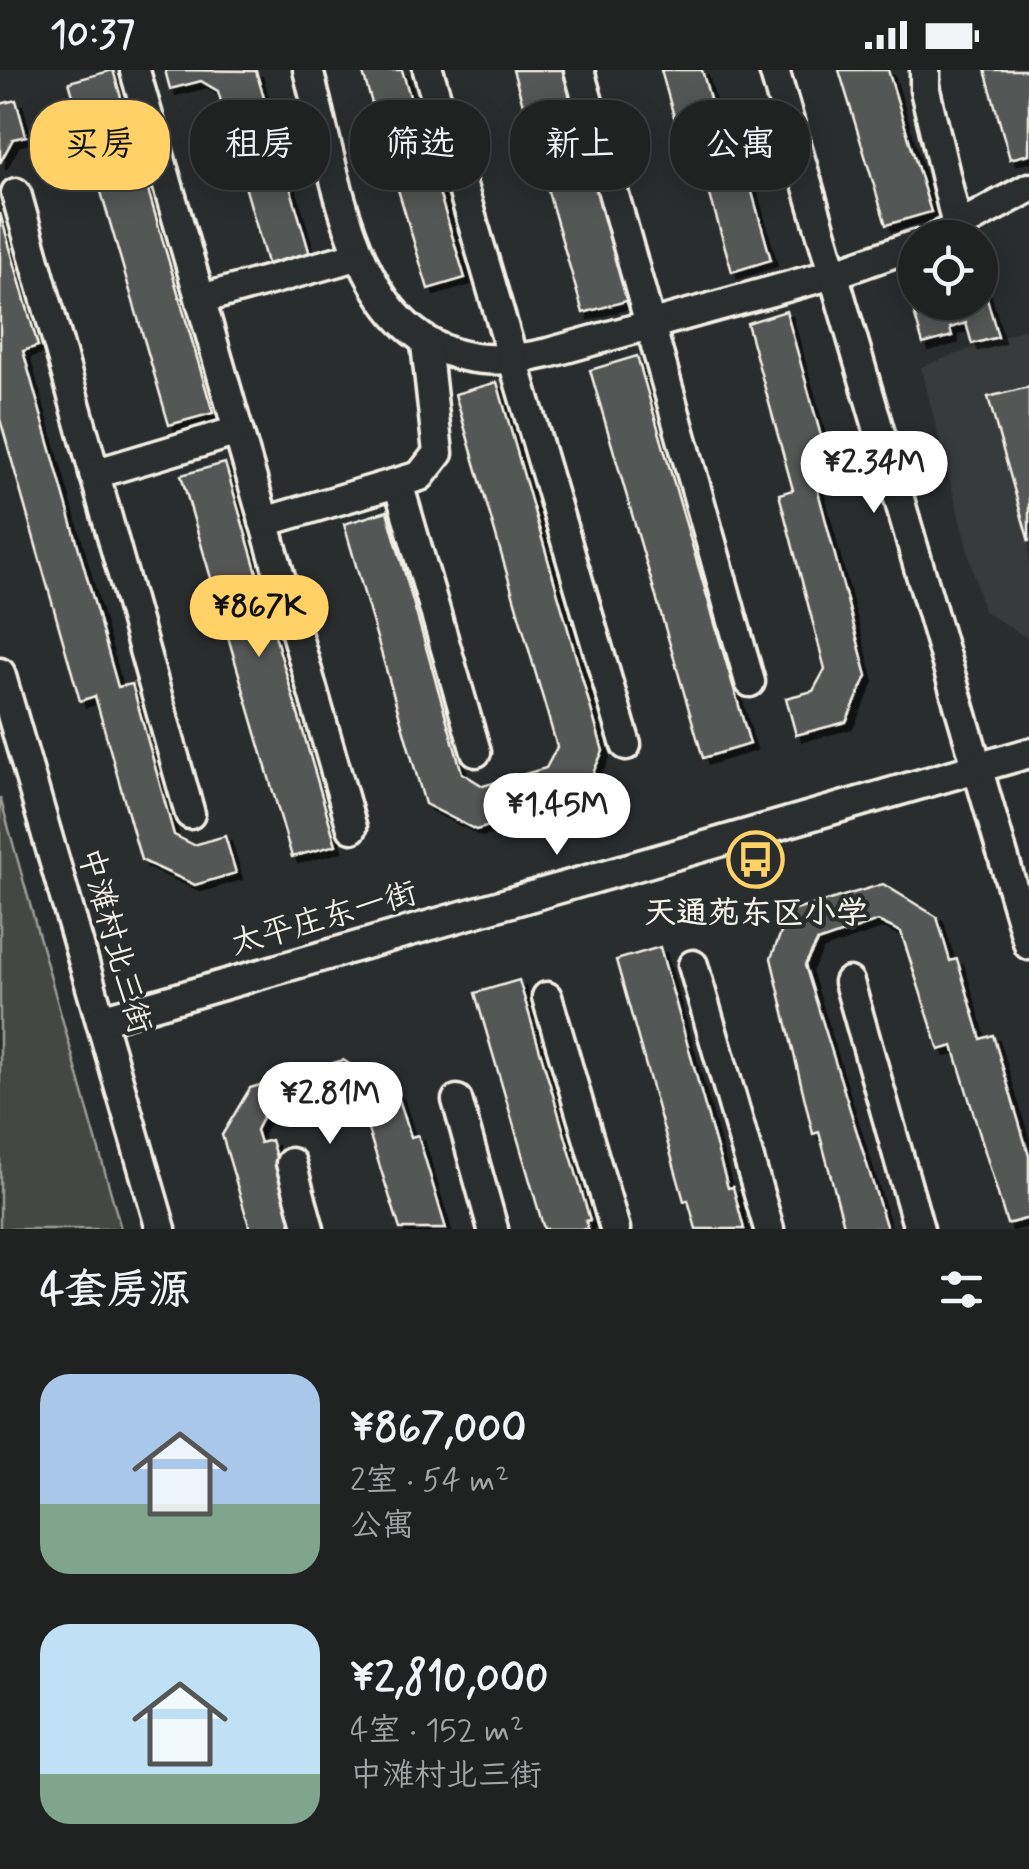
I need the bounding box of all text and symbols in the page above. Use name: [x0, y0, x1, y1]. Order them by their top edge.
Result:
text: 10:37: [50, 11, 135, 60]
chip: 买房: [30, 100, 170, 190]
chip: 租房: [190, 100, 330, 190]
chip: 筛选: [350, 100, 490, 190]
chip: 新上: [510, 100, 650, 190]
chip: 公寓: [670, 100, 810, 190]
map controls: [898, 220, 998, 320]
button: locate: [898, 220, 998, 320]
pin: ¥2.34M: [793, 431, 955, 516]
text: ¥2.34M: [823, 442, 925, 484]
pin: ¥867K: [189, 575, 329, 660]
text: ¥867K: [212, 586, 306, 628]
pin: ¥1.45M: [476, 773, 638, 858]
text: ¥1.45M: [505, 784, 609, 826]
bus stop icon: 天通苑东区小学: [726, 830, 786, 890]
street label: 中滩村北三街: [67, 843, 161, 1039]
street label: 太平庄东一街: [226, 872, 422, 966]
place label: 天通苑东区小学: [644, 893, 868, 935]
pin: ¥2.81M: [249, 1062, 411, 1147]
text: ¥2.81M: [280, 1073, 380, 1115]
icon: filters: [934, 1262, 989, 1317]
text: 4套房源: [40, 1264, 190, 1319]
text: ¥867,000: [350, 1402, 526, 1457]
icon: home: [120, 1414, 240, 1534]
text: 2室 · 54 m²: [350, 1460, 509, 1502]
text: 公寓: [350, 1505, 414, 1547]
text: ¥2,810,000: [350, 1652, 549, 1707]
icon: home: [120, 1664, 240, 1784]
text: 4室 · 152 m²: [350, 1710, 524, 1752]
text: 中滩村北三街: [350, 1755, 542, 1797]

